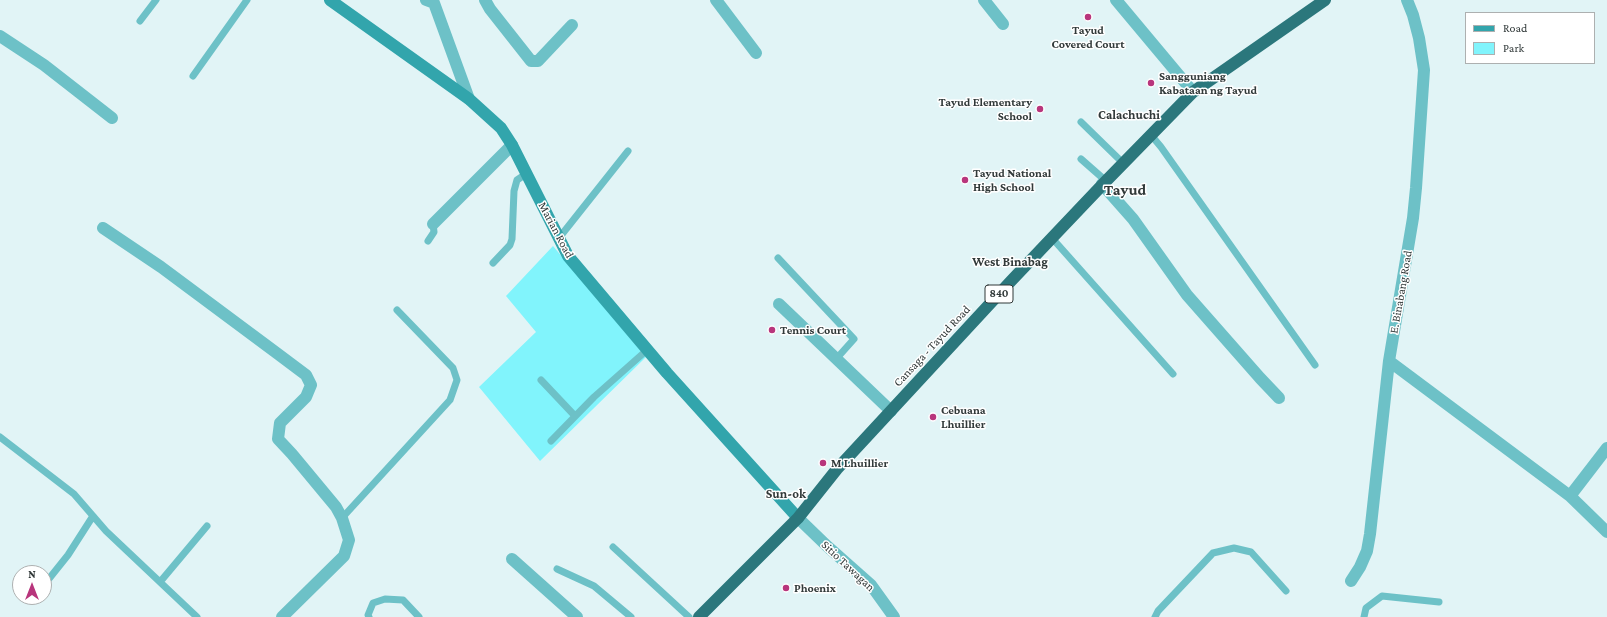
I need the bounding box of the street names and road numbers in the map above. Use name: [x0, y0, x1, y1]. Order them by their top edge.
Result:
street label: Marian Road: [535, 199, 577, 261]
street label: E. Binabang Road: [1387, 250, 1415, 334]
road number: 840: [985, 285, 1013, 303]
street label: Cansaga - Tayud Road: [891, 302, 973, 390]
street label: Sitio Tawagan: [818, 538, 878, 594]

